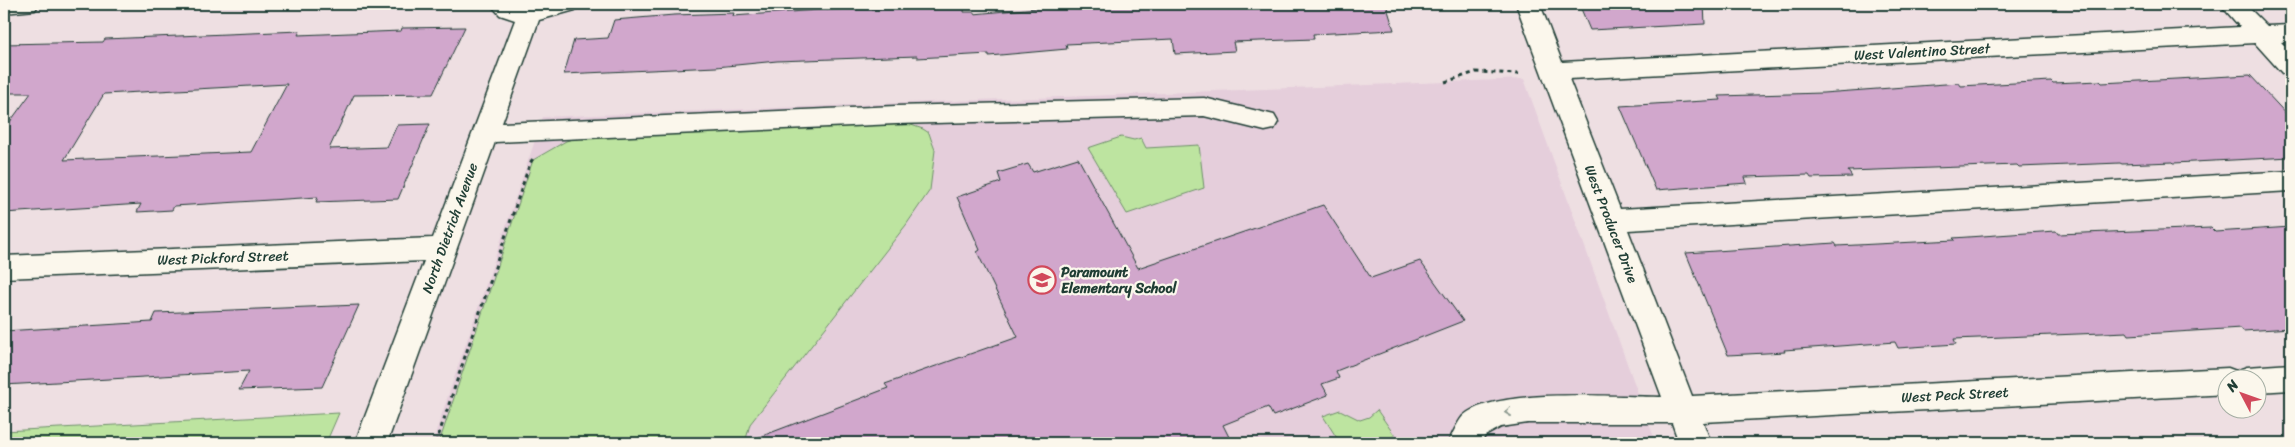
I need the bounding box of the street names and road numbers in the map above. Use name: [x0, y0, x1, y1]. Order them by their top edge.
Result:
street label: West Valentino Street: [1853, 36, 1992, 68]
street label: North Dietrich Avenue: [415, 159, 485, 297]
street label: West Producer Drive: [1577, 161, 1645, 287]
street label: West Pickford Street: [157, 243, 289, 273]
street label: West Peck Street: [1901, 380, 2009, 410]

